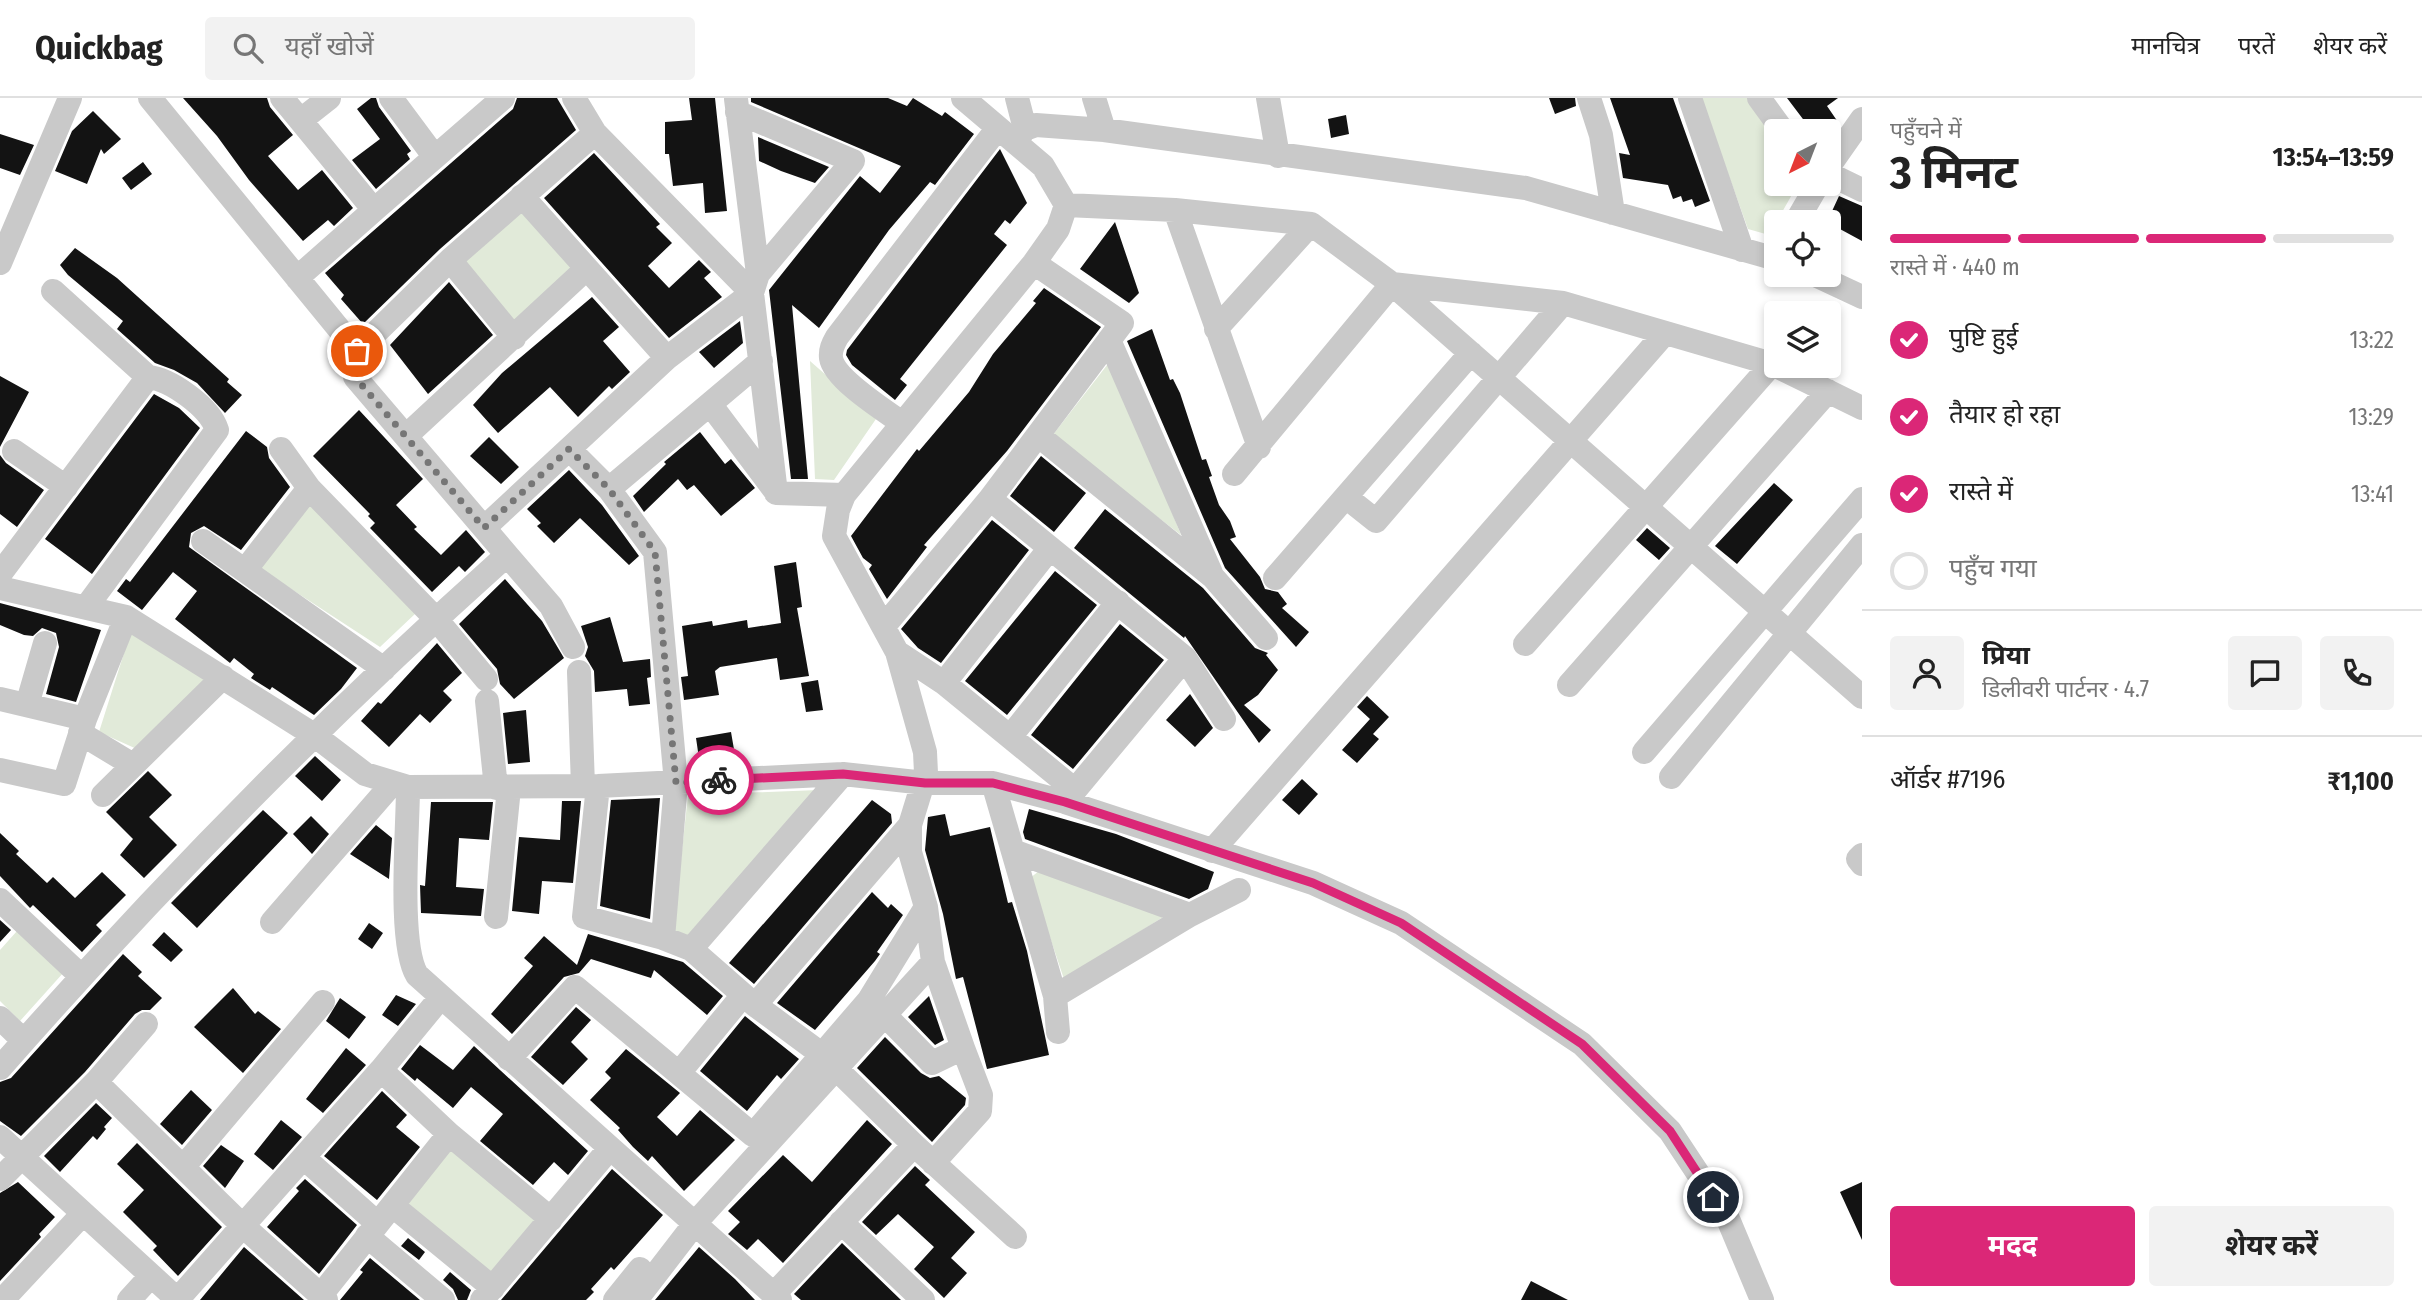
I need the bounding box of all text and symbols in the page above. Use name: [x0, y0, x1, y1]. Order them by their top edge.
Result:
search box: [205, 17, 695, 80]
text: Quickbag: [35, 28, 163, 68]
icon: search: [229, 29, 267, 67]
text: यहाँ खोजें: [285, 31, 374, 62]
text: मानचित्र: [2131, 32, 2200, 60]
text: परतें: [2238, 32, 2275, 60]
text: शेयर करें: [2313, 32, 2387, 60]
text: पहुँचने में: [1890, 116, 1962, 144]
north arrow: [1764, 119, 1841, 196]
map controls: [1764, 119, 1841, 378]
text: 13:54–13:59: [2273, 142, 2394, 173]
text: 3 मिनट: [1890, 145, 2018, 200]
button: locate: [1764, 210, 1841, 287]
text: रास्ते में · 440 m: [1890, 253, 2020, 281]
button: layers: [1764, 301, 1841, 378]
pin: [327, 321, 387, 381]
icon: check: [1890, 321, 1928, 359]
text: पुष्टि हुई: [1949, 322, 2018, 353]
text: 13:22: [2349, 326, 2394, 354]
icon: bag: [338, 332, 376, 370]
icon: check: [1890, 398, 1928, 436]
text: तैयार हो रहा: [1949, 399, 2060, 430]
text: 13:29: [2349, 403, 2394, 431]
icon: check: [1890, 475, 1928, 513]
text: रास्ते में: [1949, 476, 2013, 507]
text: 13:41: [2351, 480, 2394, 508]
text: पहुँच गया: [1949, 553, 2037, 584]
button: person: [1890, 636, 1964, 710]
button: chat: [2228, 636, 2302, 710]
button: phone: [2320, 636, 2394, 710]
text: प्रिया: [1982, 640, 2030, 671]
text: डिलीवरी पार्टनर · 4.7: [1982, 675, 2149, 703]
courier: [684, 745, 754, 815]
icon: bike: [700, 761, 738, 799]
text: ऑर्डर #7196: [1890, 764, 2006, 795]
text: ₹1,100: [2328, 766, 2394, 797]
pin: [1683, 1167, 1743, 1227]
icon: home: [1694, 1178, 1732, 1216]
button: मदद: [1890, 1206, 2135, 1286]
button: शेयर करें: [2149, 1206, 2394, 1286]

